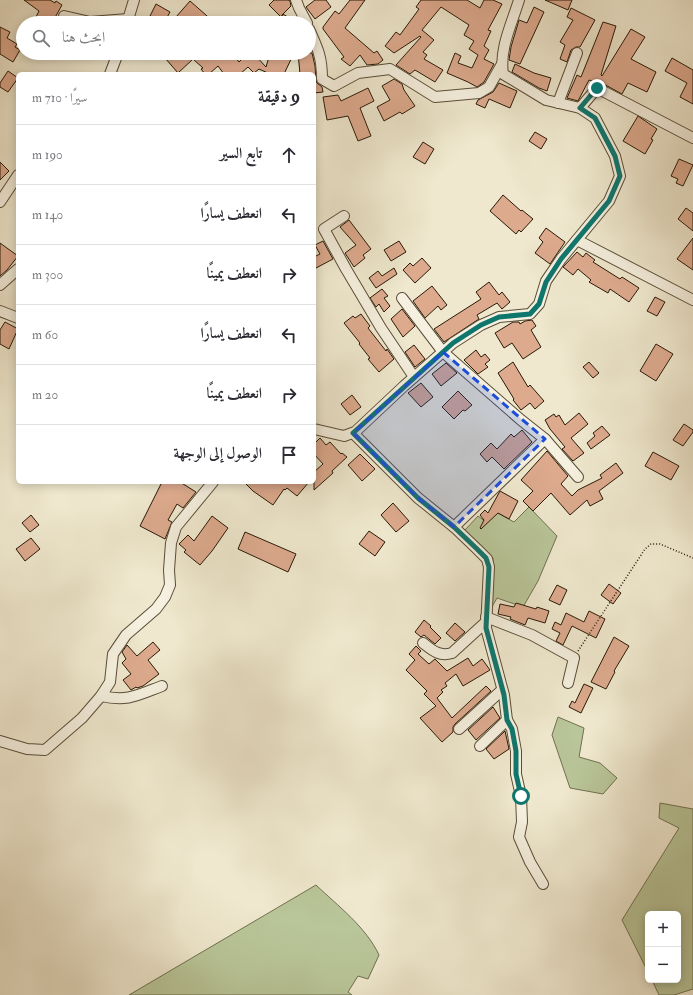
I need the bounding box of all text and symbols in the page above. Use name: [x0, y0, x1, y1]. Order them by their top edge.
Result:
search box: [16, 16, 316, 60]
icon: search: [30, 27, 52, 49]
text: ابحث هنا: [62, 28, 105, 47]
route end: [588, 79, 606, 97]
text: 9 دقيقة: [258, 86, 300, 107]
text: سيرًا · 710 m: [32, 90, 87, 106]
text: تابع السير: [220, 144, 262, 163]
icon: ahead: [278, 144, 300, 166]
text: 190 m: [32, 147, 63, 163]
text: انعطف يسارًا: [201, 204, 262, 223]
icon: left: [278, 204, 300, 226]
text: 140 m: [32, 207, 63, 223]
text: انعطف يمينًا: [207, 264, 262, 283]
icon: right: [278, 264, 300, 286]
text: 300 m: [32, 267, 63, 283]
text: انعطف يسارًا: [201, 324, 262, 343]
icon: left: [278, 324, 300, 346]
text: 60 m: [32, 327, 58, 343]
text: انعطف يمينًا: [207, 384, 262, 403]
icon: right: [278, 384, 300, 406]
text: 20 m: [32, 387, 58, 403]
text: الوصول إلى الوجهة: [174, 444, 262, 463]
icon: arrive: [278, 444, 300, 466]
route start: [512, 787, 530, 805]
map controls: [645, 911, 681, 983]
button: +: [645, 911, 681, 947]
button: −: [645, 947, 681, 983]

